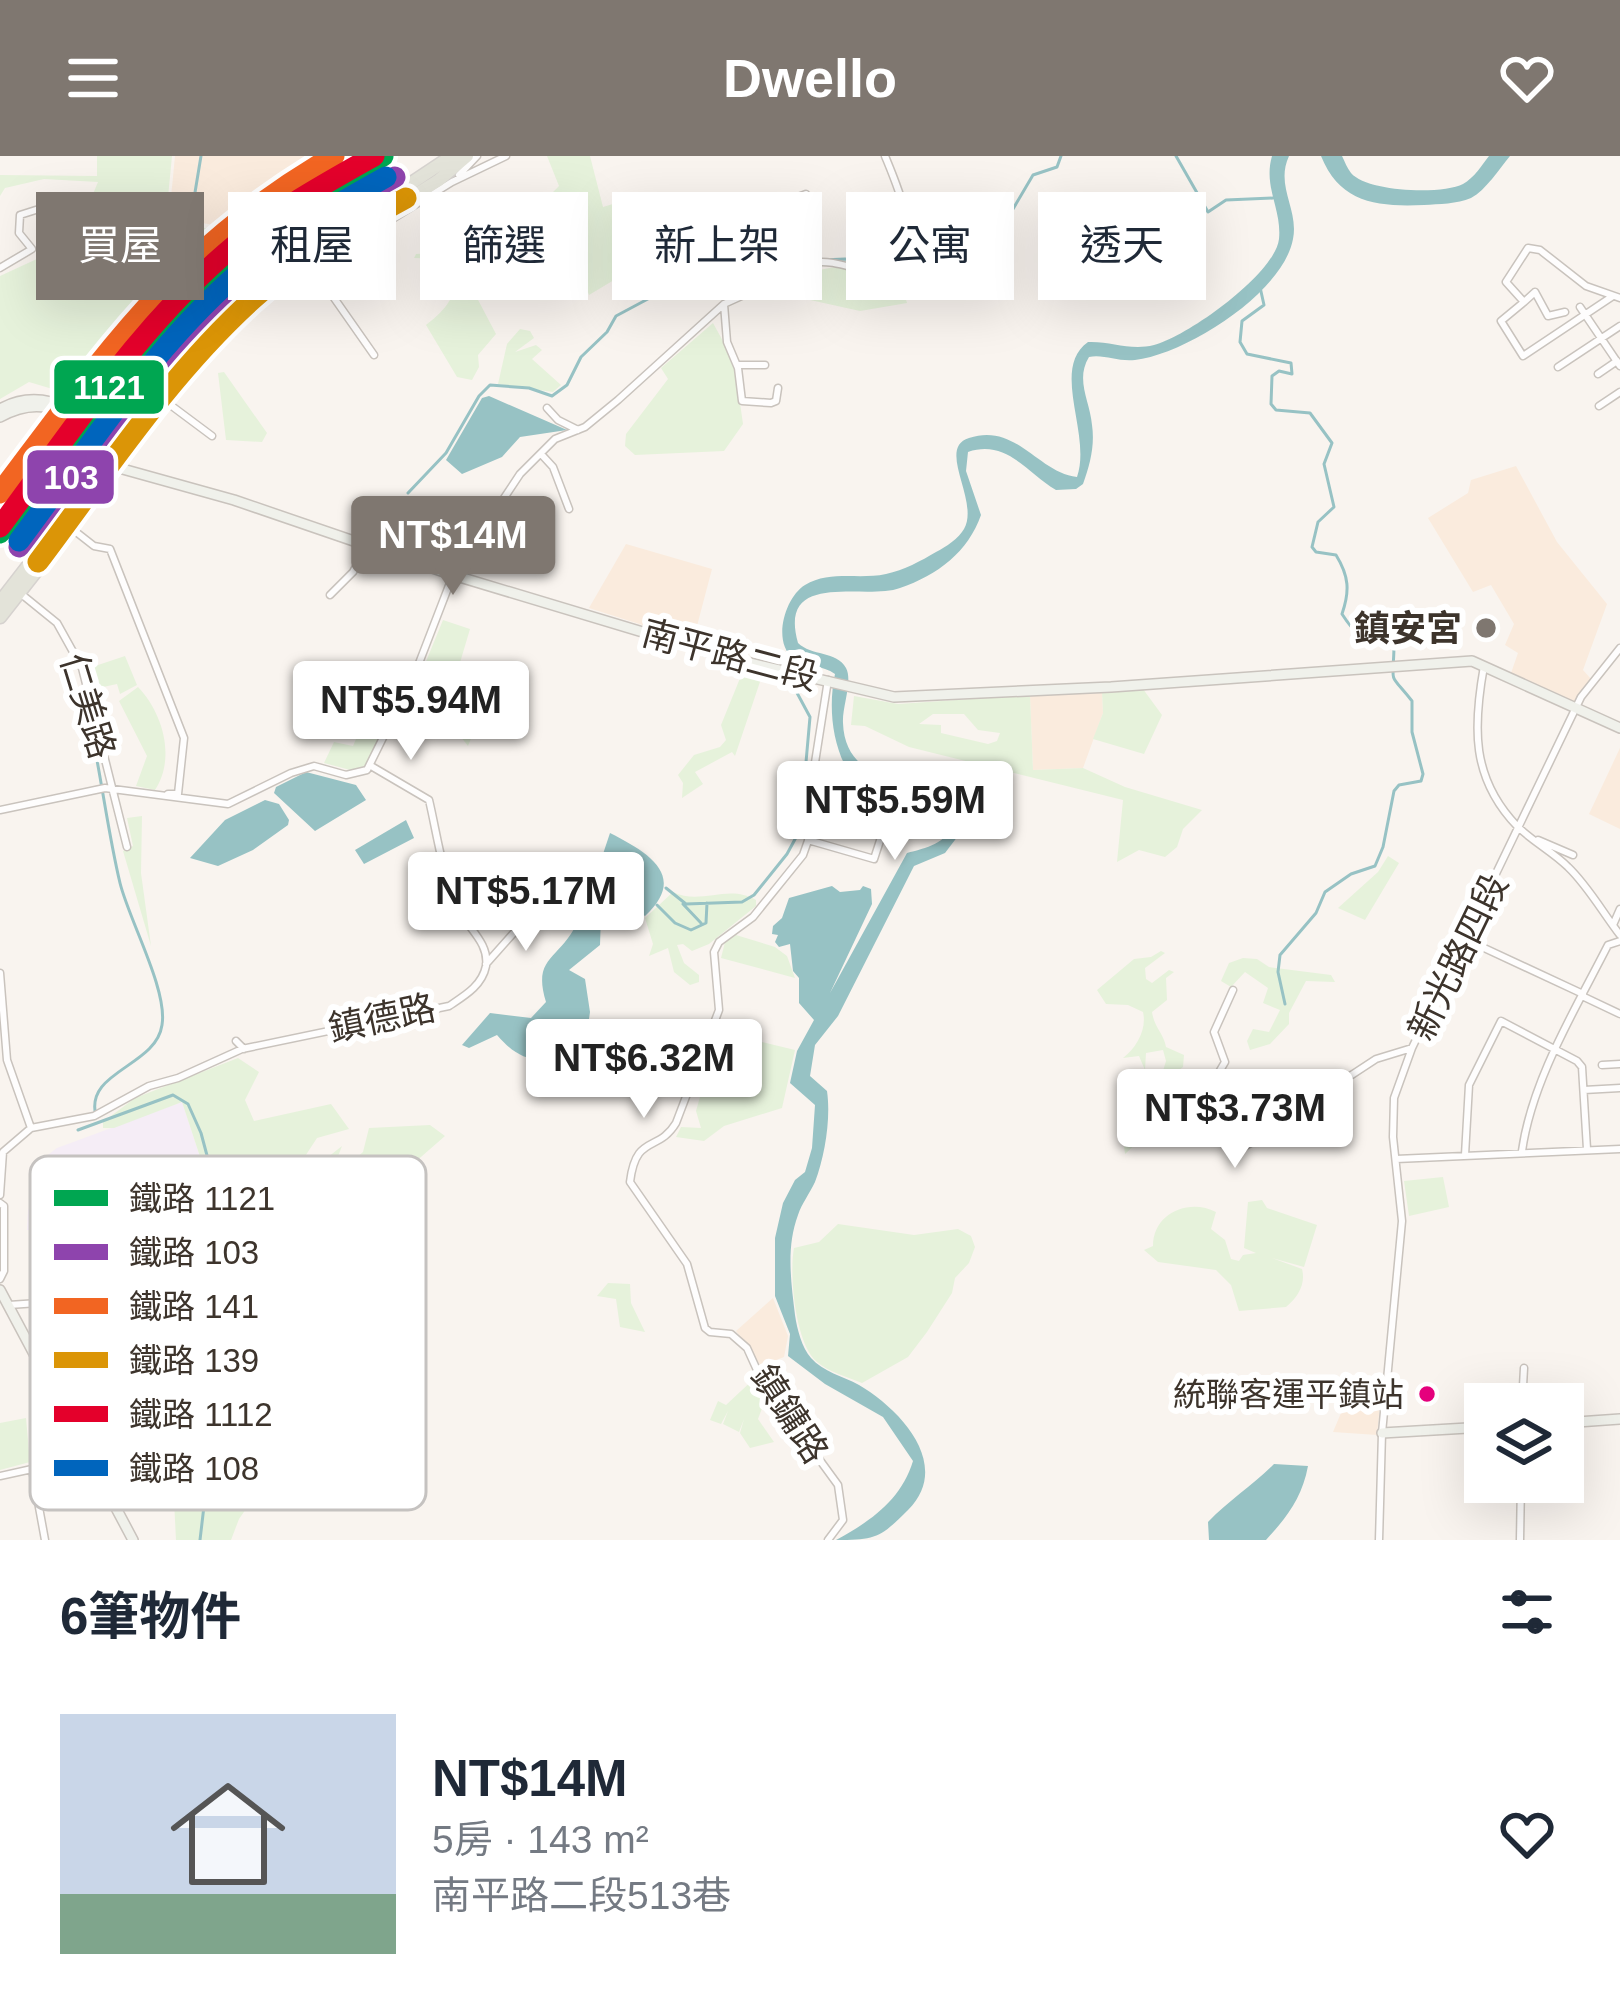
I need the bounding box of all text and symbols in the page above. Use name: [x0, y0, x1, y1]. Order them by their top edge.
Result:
icon: menu: [60, 45, 126, 111]
icon: heart: [1494, 45, 1560, 111]
text: Dwello: [723, 48, 897, 108]
chip: 買屋: [36, 192, 204, 300]
chip: 租屋: [228, 192, 396, 300]
chip: 篩選: [420, 192, 588, 300]
chip: 新上架: [612, 192, 822, 300]
chip: 公寓: [846, 192, 1014, 300]
chip: 透天: [1038, 192, 1206, 300]
line badge: 1121: [52, 358, 166, 416]
text: 1121: [73, 369, 145, 406]
line badge: 103: [25, 448, 116, 506]
text: 103: [43, 459, 99, 496]
pin: NT$14M: [355, 496, 551, 598]
text: NT$14M: [378, 513, 528, 556]
place label: 鎮安宮: [1354, 608, 1462, 649]
street label: 南平路二段: [638, 612, 822, 698]
marker: 鎮安宮: [1473, 615, 1499, 641]
street label: 仁美路: [53, 648, 123, 764]
pin: NT$5.94M: [287, 661, 535, 763]
text: NT$5.94M: [320, 678, 502, 721]
pin: NT$5.59M: [771, 761, 1019, 863]
text: NT$5.59M: [804, 778, 986, 821]
pin: NT$5.17M: [402, 852, 650, 954]
street label: 新光路四段: [1400, 867, 1516, 1047]
text: NT$5.17M: [435, 869, 617, 912]
street label: 鎮德路: [325, 987, 439, 1049]
pin: NT$6.32M: [520, 1019, 768, 1121]
text: NT$6.32M: [553, 1036, 735, 1079]
pin: NT$3.73M: [1111, 1069, 1359, 1171]
text: NT$3.73M: [1144, 1086, 1326, 1129]
legend: [30, 1156, 426, 1510]
text: 鐵路 1121: [129, 1180, 275, 1217]
text: 鐵路 103: [129, 1234, 259, 1271]
text: 鐵路 141: [129, 1288, 259, 1325]
text: 鐵路 139: [129, 1342, 259, 1379]
street label: 鎮鏞路: [743, 1358, 837, 1470]
place label: 統聯客運平鎮站: [1173, 1376, 1404, 1413]
marker: 統聯客運平鎮站: [1416, 1383, 1438, 1405]
map controls: [1464, 1383, 1584, 1503]
button: layers: [1464, 1383, 1584, 1503]
text: 鐵路 1112: [129, 1396, 273, 1433]
text: 鐵路 108: [129, 1450, 259, 1487]
icon: filters: [1494, 1579, 1560, 1645]
text: 6筆物件: [60, 1588, 241, 1645]
text: NT$14M: [432, 1750, 628, 1807]
icon: home: [156, 1762, 300, 1906]
icon: heart: [1494, 1801, 1560, 1867]
text: 5房 · 143 m²: [432, 1818, 649, 1861]
text: 南平路二段513巷: [432, 1874, 731, 1917]

